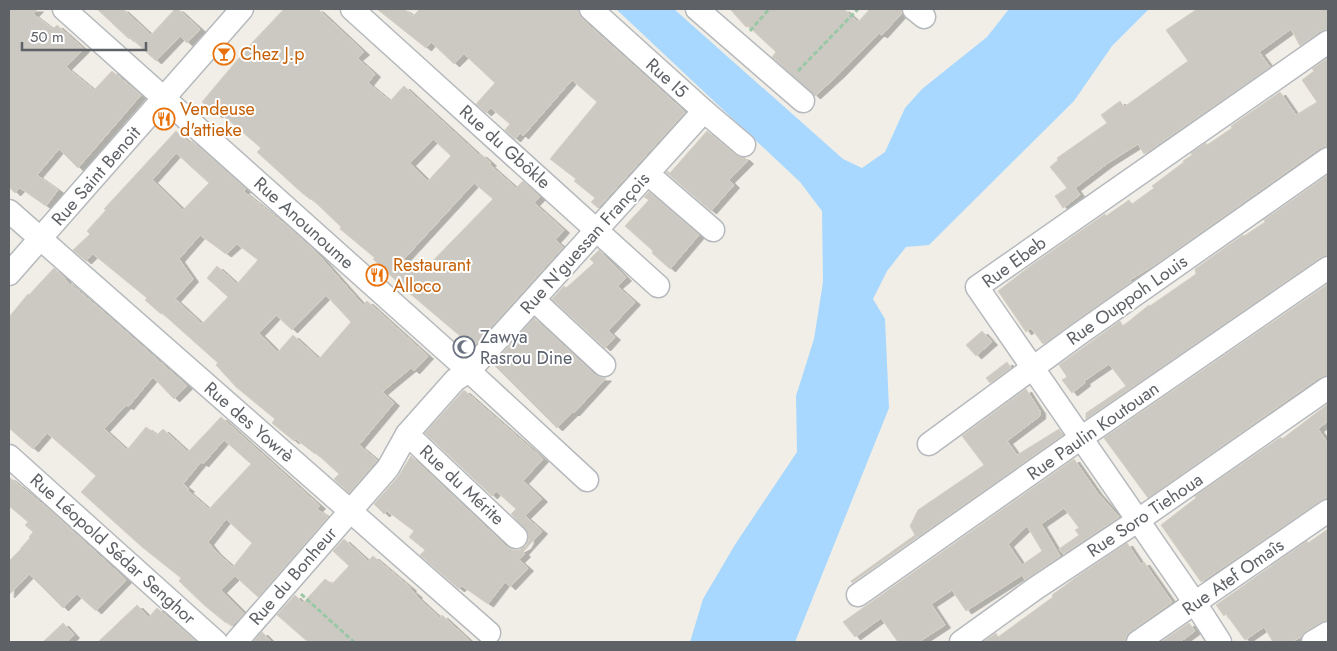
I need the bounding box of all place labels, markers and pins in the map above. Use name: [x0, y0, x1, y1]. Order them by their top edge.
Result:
place label: Chez J.p: [240, 41, 304, 67]
bar icon: Chez J.p: [212, 42, 236, 66]
place label: Vendeuse d'attieke: [180, 96, 255, 143]
restaurant icon: Vendeuse d'attieke: [152, 107, 176, 131]
place label: Restaurant Alloco: [393, 252, 471, 299]
restaurant icon: Restaurant Alloco: [365, 263, 389, 287]
place label: Zawya Rasrou Dine: [480, 324, 572, 371]
mosque icon: Zawya Rasrou Dine: [452, 335, 476, 359]

